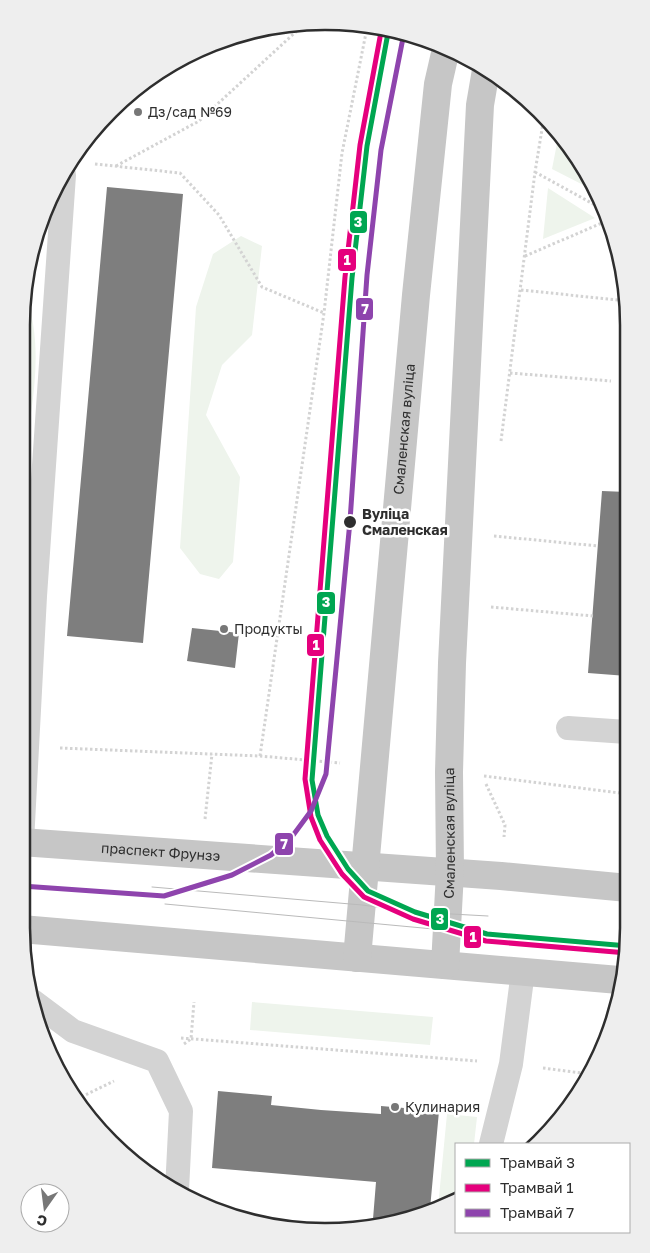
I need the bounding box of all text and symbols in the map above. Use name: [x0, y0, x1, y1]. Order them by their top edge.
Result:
place label: Дз/сад №69: [148, 103, 232, 120]
marker: Дз/сад №69: [132, 106, 144, 118]
line badge: 3: [349, 210, 368, 234]
text: 3: [354, 213, 362, 230]
line badge: 1: [337, 248, 357, 272]
text: 1: [343, 251, 351, 268]
line badge: 7: [355, 297, 374, 321]
text: 7: [361, 300, 369, 317]
street label: Смаленская вуліца: [389, 363, 418, 495]
place label: Вуліца Смаленская: [362, 505, 448, 538]
marker: Вуліца Смаленская: [342, 514, 358, 530]
line badge: 3: [316, 591, 336, 615]
text: 3: [322, 593, 330, 610]
place label: Продукты: [234, 620, 303, 637]
marker: Продукты: [218, 623, 230, 635]
line badge: 1: [306, 633, 325, 657]
text: 1: [312, 636, 320, 653]
street label: Смаленская вуліца: [440, 767, 458, 899]
line badge: 7: [274, 832, 294, 856]
text: 7: [280, 835, 288, 852]
street label: праспект Фрунзэ: [101, 839, 221, 864]
line badge: 3: [430, 907, 449, 931]
text: 3: [436, 910, 444, 927]
line badge: 1: [463, 925, 482, 949]
text: 1: [469, 928, 477, 945]
place label: Кулинария: [405, 1098, 480, 1115]
marker: Кулинария: [389, 1101, 401, 1113]
legend: [455, 1143, 630, 1233]
text: Трамвай 3: [500, 1153, 575, 1171]
text: Трамвай 1: [500, 1178, 574, 1196]
north arrow: [20, 1183, 70, 1233]
text: Трамвай 7: [500, 1203, 574, 1221]
text: С: [35, 1212, 49, 1231]

